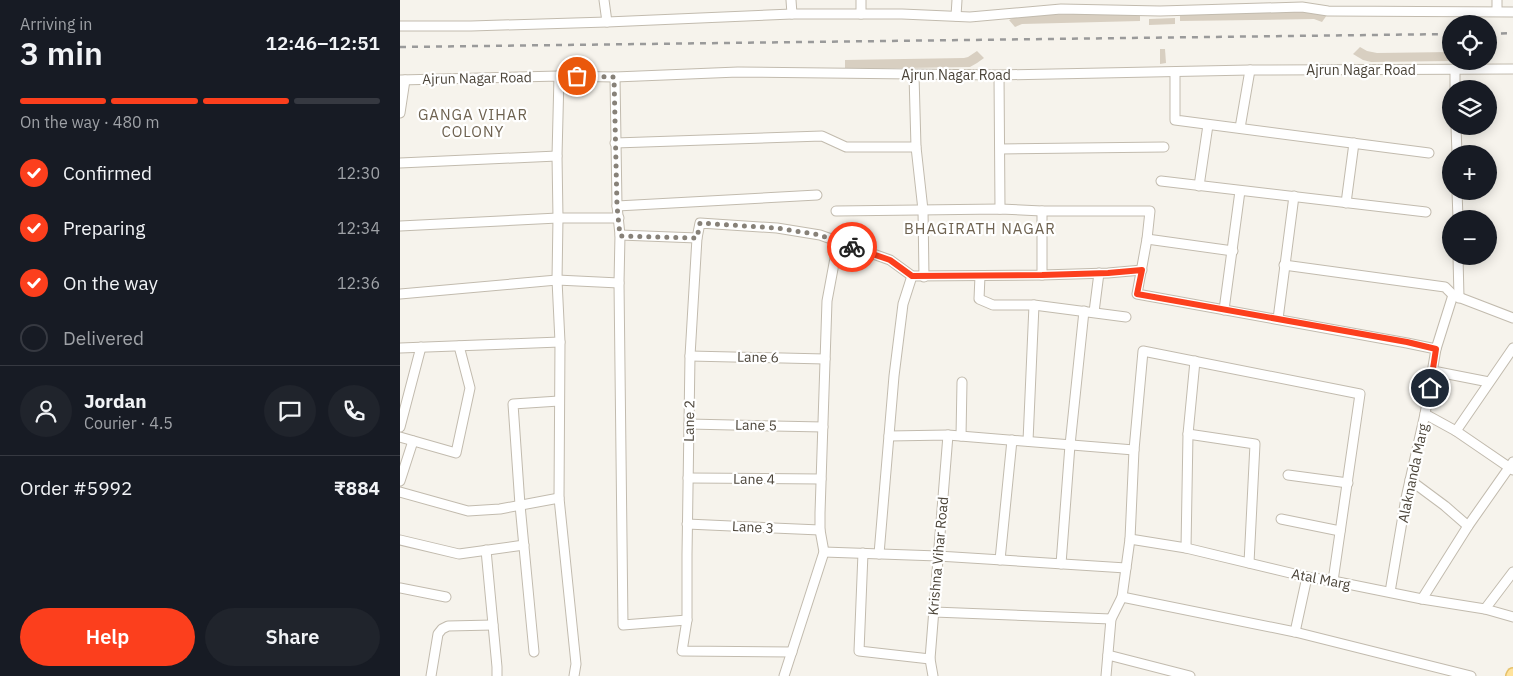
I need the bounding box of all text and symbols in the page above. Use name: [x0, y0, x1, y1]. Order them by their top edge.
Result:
text: Arriving in: [20, 14, 92, 34]
map controls: [1442, 15, 1497, 265]
button: locate: [1442, 15, 1497, 70]
text: 12:46–12:51: [266, 31, 380, 55]
text: 3 min: [20, 32, 103, 74]
pin: [556, 55, 598, 97]
street label: Ajrun Nagar Road: [1306, 61, 1416, 79]
icon: bag: [563, 62, 591, 90]
street label: Ajrun Nagar Road: [901, 66, 1011, 84]
street label: Ajrun Nagar Road: [422, 68, 532, 88]
button: layers: [1442, 80, 1497, 135]
district label: GANGA VIHAR COLONY: [418, 105, 528, 141]
text: On the way · 480 m: [20, 112, 159, 132]
button: +: [1442, 145, 1497, 200]
icon: check: [20, 159, 48, 187]
text: Confirmed: [63, 161, 152, 185]
text: 12:30: [337, 163, 380, 183]
button: −: [1442, 210, 1497, 265]
icon: check: [20, 214, 48, 242]
text: Preparing: [63, 216, 145, 240]
text: 12:34: [337, 218, 380, 238]
district label: BHAGIRATH NAGAR: [904, 219, 1056, 238]
courier: [827, 222, 877, 272]
icon: bike: [838, 233, 866, 261]
icon: check: [20, 269, 48, 297]
text: On the way: [63, 271, 158, 295]
text: 12:36: [337, 273, 380, 293]
text: Delivered: [63, 326, 144, 350]
street label: Lane 6: [737, 348, 779, 366]
pin: [1409, 367, 1451, 409]
icon: home: [1416, 374, 1444, 402]
button: person: [20, 385, 72, 437]
button: chat: [264, 385, 316, 437]
button: phone: [328, 385, 380, 437]
text: Jordan: [84, 389, 147, 413]
street label: Lane 2: [680, 400, 698, 442]
text: Courier · 4.5: [84, 413, 173, 433]
street label: Lane 5: [735, 416, 777, 434]
street label: Alaknanda Marg: [1394, 421, 1432, 524]
street label: Lane 4: [733, 470, 775, 488]
text: Order #5992: [20, 476, 132, 500]
text: ₹884: [334, 476, 380, 500]
street label: Krishna Vihar Road: [924, 496, 952, 616]
street label: Lane 3: [732, 517, 774, 537]
street label: Atal Marg: [1290, 564, 1352, 594]
button: Help: [20, 608, 195, 666]
button: Share: [205, 608, 380, 666]

